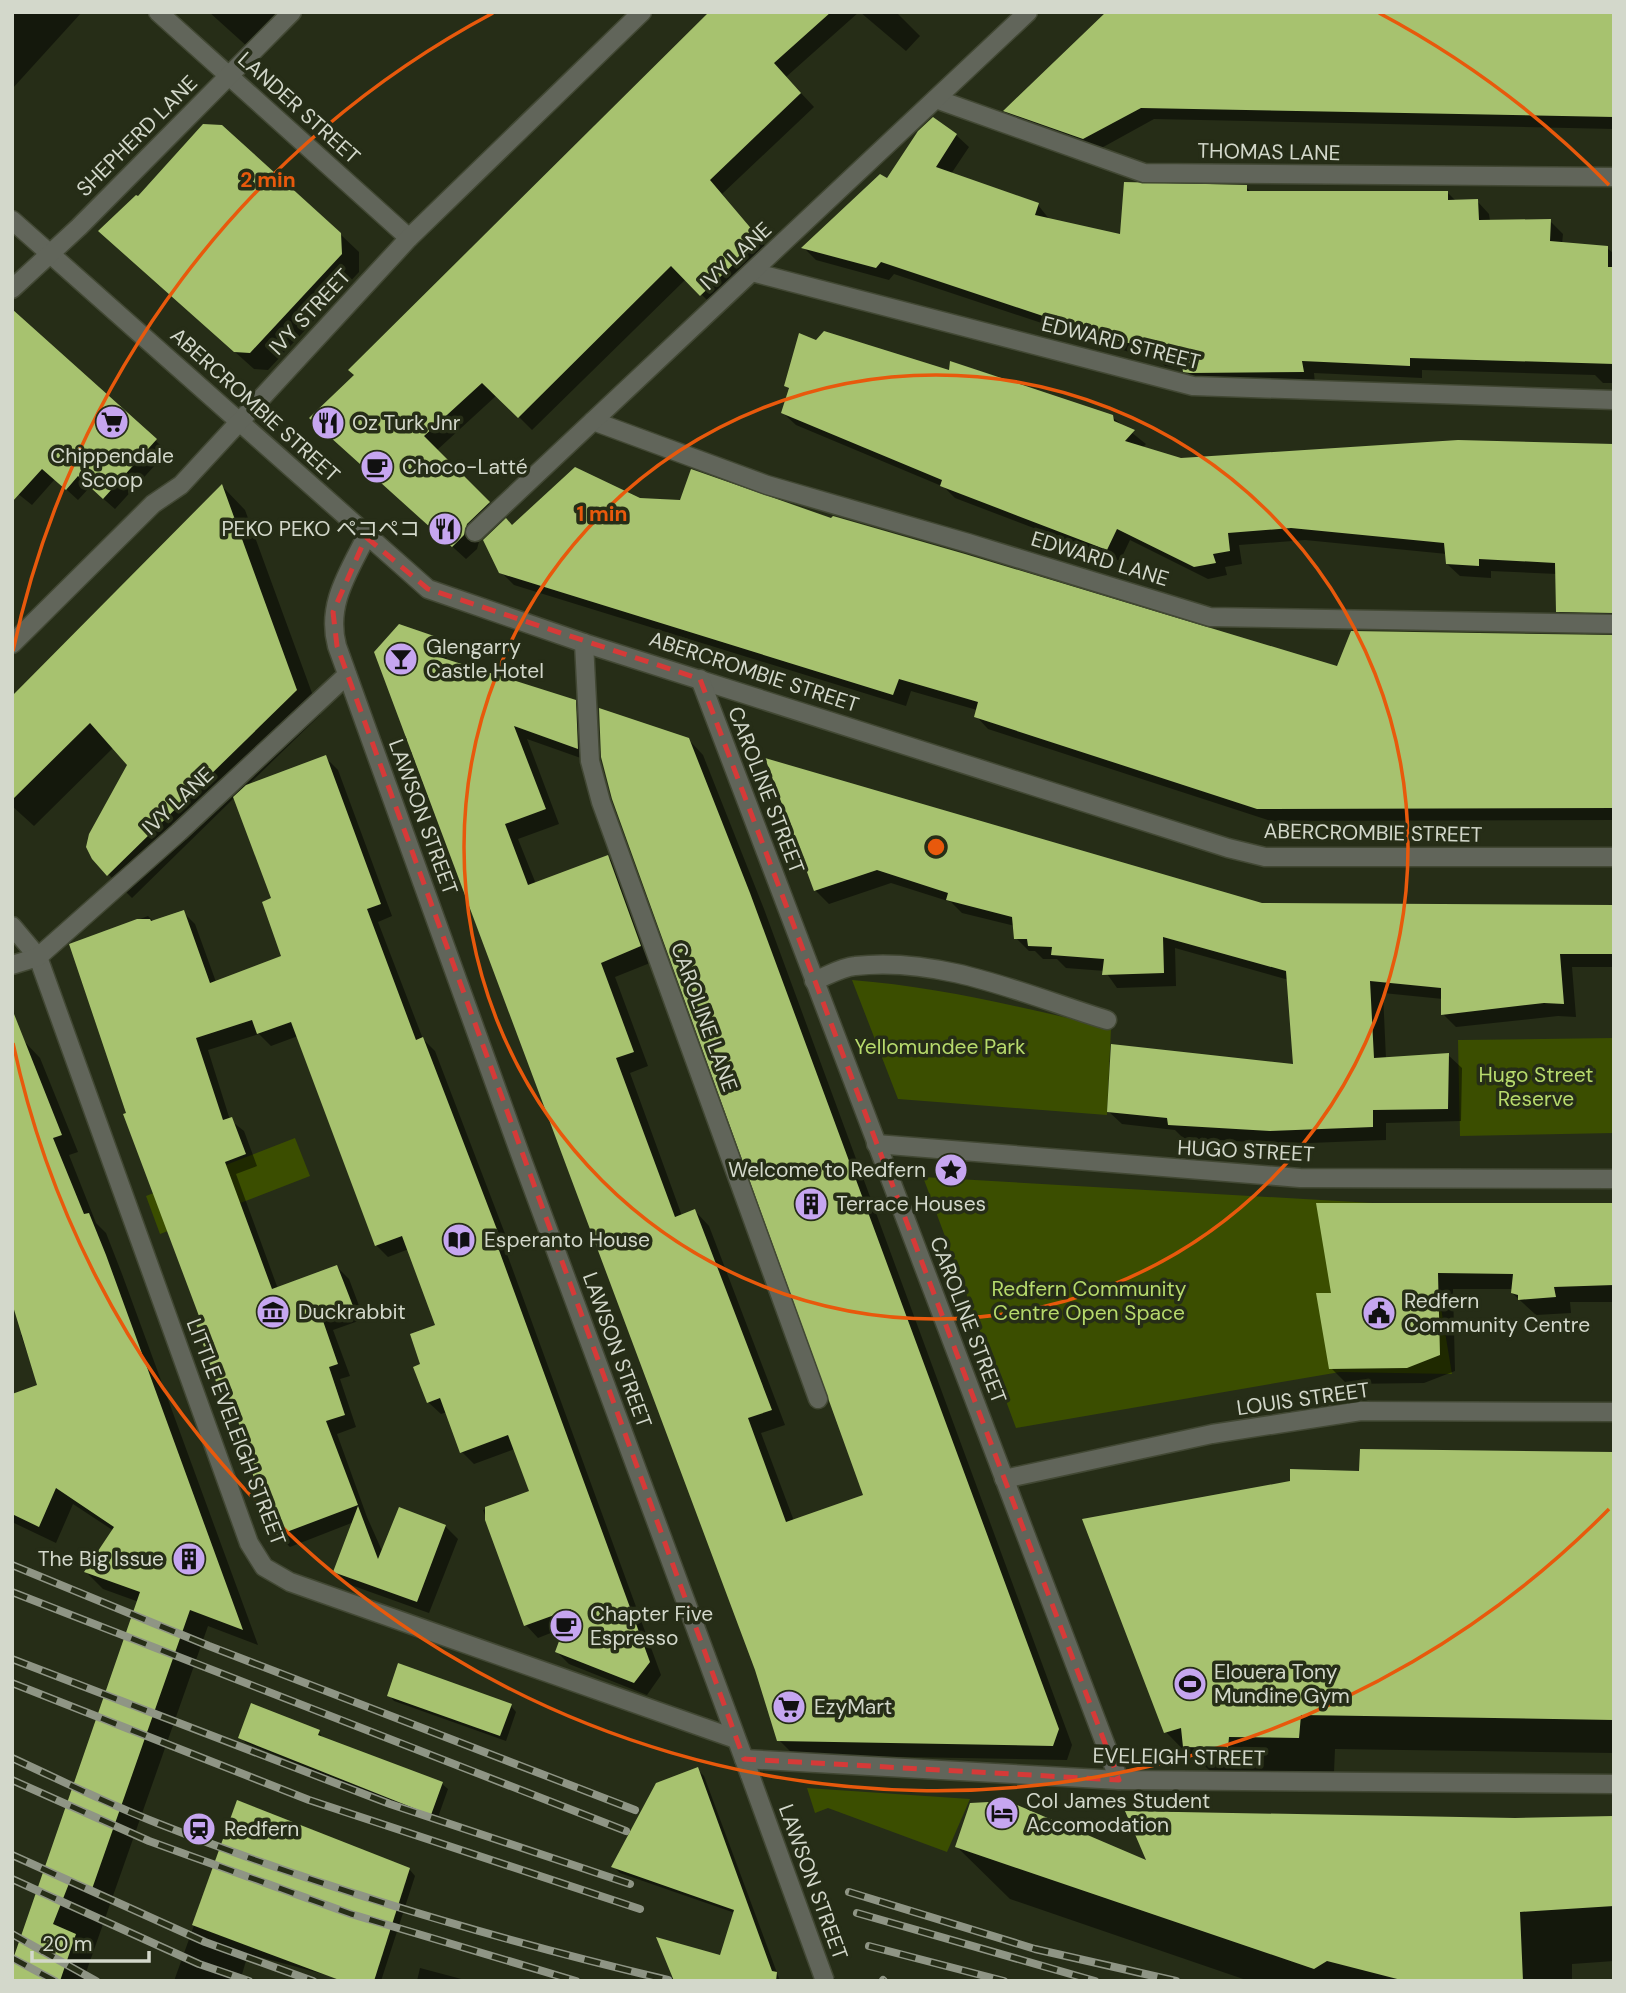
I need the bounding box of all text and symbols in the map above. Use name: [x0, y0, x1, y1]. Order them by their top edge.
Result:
street label: LANDER STREET: [232, 46, 366, 171]
street label: SHEPHERD LANE: [70, 69, 204, 203]
street label: THOMAS LANE: [1197, 137, 1341, 167]
text: 2 min: [240, 166, 296, 194]
street label: IVY LANE: [694, 216, 778, 296]
street label: IVY STREET: [263, 263, 357, 361]
street label: EDWARD STREET: [1039, 310, 1204, 376]
street label: ABERCROMBIE STREET: [164, 321, 346, 489]
supermarket icon: Chippendale Scoop: [93, 403, 131, 441]
restaurant icon: Oz Turk Jnr: [309, 404, 347, 442]
place label: Oz Turk Jnr: [352, 409, 461, 437]
place label: Chippendale Scoop: [50, 442, 174, 494]
cafe icon: Choco-Latté: [358, 448, 396, 486]
place label: Choco-Latté: [402, 453, 528, 481]
text: 1 min: [576, 500, 628, 528]
restaurant icon: PEKO PEKO ペコペコ: [426, 510, 464, 548]
place label: PEKO PEKO ペコペコ: [221, 515, 420, 543]
street label: EDWARD LANE: [1028, 525, 1172, 593]
street label: ABERCROMBIE STREET: [646, 625, 863, 719]
place label: Glengarry Castle Hotel: [426, 633, 544, 685]
bar icon: Glengarry Castle Hotel: [382, 640, 420, 678]
street label: CAROLINE STREET: [721, 702, 811, 878]
street label: LAWSON STREET: [382, 735, 464, 899]
street label: IVY LANE: [136, 761, 220, 841]
street label: ABERCROMBIE STREET: [1263, 817, 1483, 849]
centre of rings: [924, 835, 948, 859]
street label: CAROLINE LANE: [664, 939, 744, 1095]
park label: Yellomundee Park: [855, 1033, 1026, 1061]
park label: Hugo Street Reserve: [1478, 1061, 1594, 1113]
street label: HUGO STREET: [1177, 1133, 1316, 1169]
place icon: Welcome to Redfern: [932, 1151, 970, 1189]
place label: Welcome to Redfern: [728, 1156, 926, 1184]
building icon: Terrace Houses: [792, 1185, 830, 1223]
place label: Terrace Houses: [836, 1190, 986, 1218]
library icon: Esperanto House: [440, 1221, 478, 1259]
place label: Esperanto House: [484, 1226, 650, 1254]
street label: CAROLINE STREET: [923, 1232, 1013, 1408]
street label: LAWSON STREET: [576, 1268, 658, 1432]
park label: Redfern Community Centre Open Space: [992, 1275, 1187, 1327]
place label: Redfern Community Centre: [1404, 1287, 1590, 1339]
museum icon: Duckrabbit: [254, 1293, 292, 1331]
public building icon: Redfern Community Centre: [1360, 1294, 1398, 1332]
place label: Duckrabbit: [298, 1298, 406, 1326]
street label: LITTLE EVELEIGH STREET: [180, 1314, 292, 1550]
street label: LOUIS STREET: [1235, 1376, 1372, 1422]
building icon: The Big Issue: [170, 1540, 208, 1578]
place label: The Big Issue: [38, 1545, 164, 1573]
place label: Chapter Five Espresso: [590, 1600, 713, 1652]
cafe icon: Chapter Five Espresso: [547, 1607, 585, 1645]
place label: Elouera Tony Mundine Gym: [1214, 1658, 1350, 1710]
sports icon: Elouera Tony Mundine Gym: [1171, 1665, 1209, 1703]
supermarket icon: EzyMart: [770, 1688, 808, 1726]
place label: EzyMart: [814, 1693, 892, 1721]
street label: EVELEIGH STREET: [1092, 1741, 1266, 1773]
place label: Col James Student Accomodation: [1026, 1787, 1210, 1839]
hotel icon: Col James Student Accomodation: [983, 1794, 1021, 1832]
street label: LAWSON STREET: [772, 1800, 854, 1964]
station icon: Redfern: [180, 1810, 218, 1848]
place label: Redfern: [224, 1815, 299, 1843]
scale bar: [32, 1920, 149, 1964]
text: 20 m: [42, 1930, 93, 1958]

